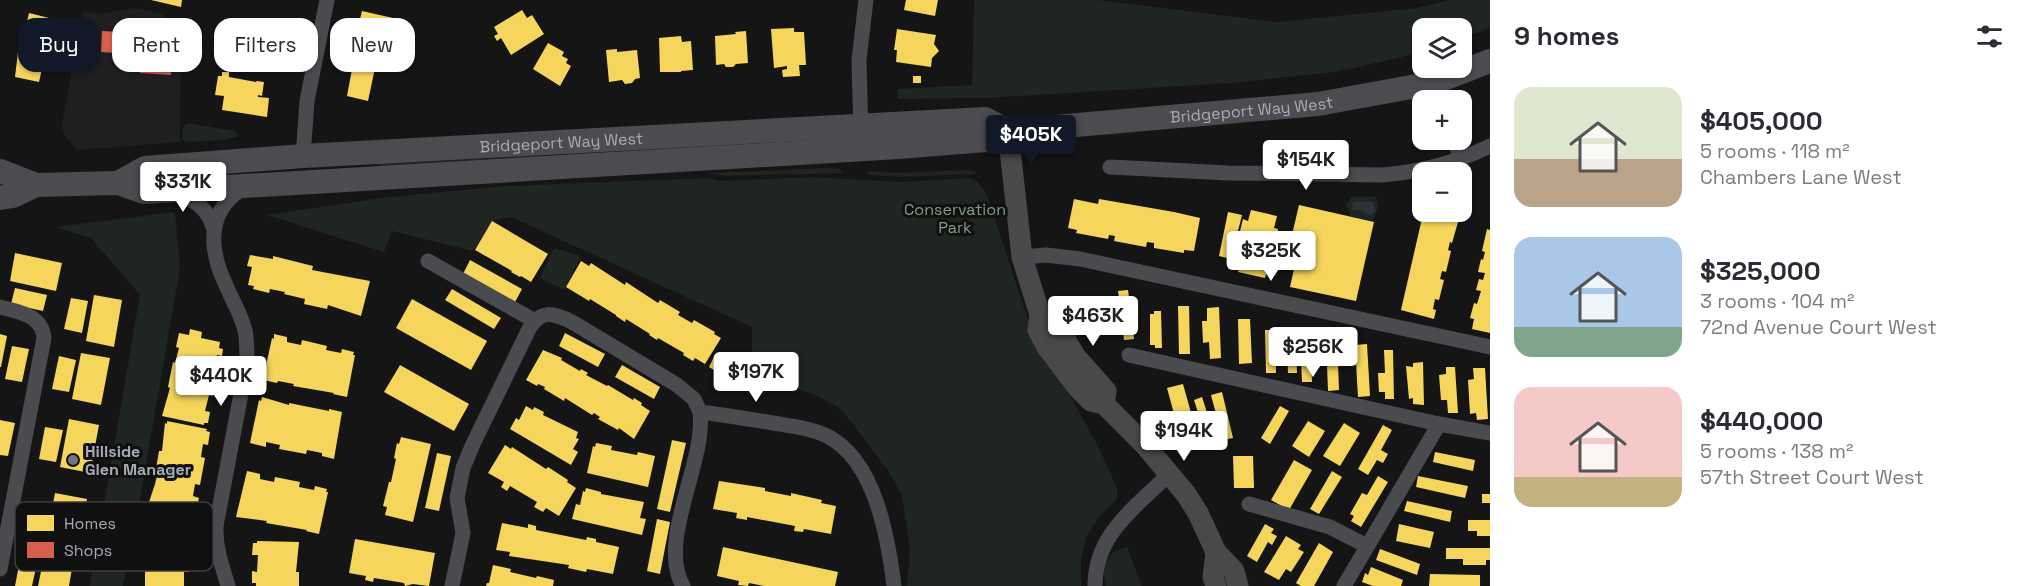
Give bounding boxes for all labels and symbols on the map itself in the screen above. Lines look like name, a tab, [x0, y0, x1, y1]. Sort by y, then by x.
street label: Bridgeport Way West	[1169, 91, 1335, 128]
pin: $405K	[989, 115, 1073, 166]
street label: Bridgeport Way West	[479, 128, 644, 157]
pin: $154K	[1264, 140, 1348, 191]
pin: $331K	[141, 162, 225, 213]
park label: Conservation Park	[904, 199, 1006, 238]
pin: $325K	[1229, 231, 1313, 282]
pin: $463K	[1051, 296, 1135, 347]
pin: $256K	[1271, 327, 1355, 378]
pin: $197K	[714, 352, 798, 403]
pin: $440K	[179, 356, 263, 407]
pin: $194K	[1142, 411, 1226, 462]
place label: Hillside Glen Manager	[85, 441, 191, 480]
marker: Hillside Glen Manager	[66, 453, 80, 467]
legend	[15, 502, 213, 571]
text: Homes	[64, 513, 116, 534]
text: Shops	[64, 540, 112, 561]

